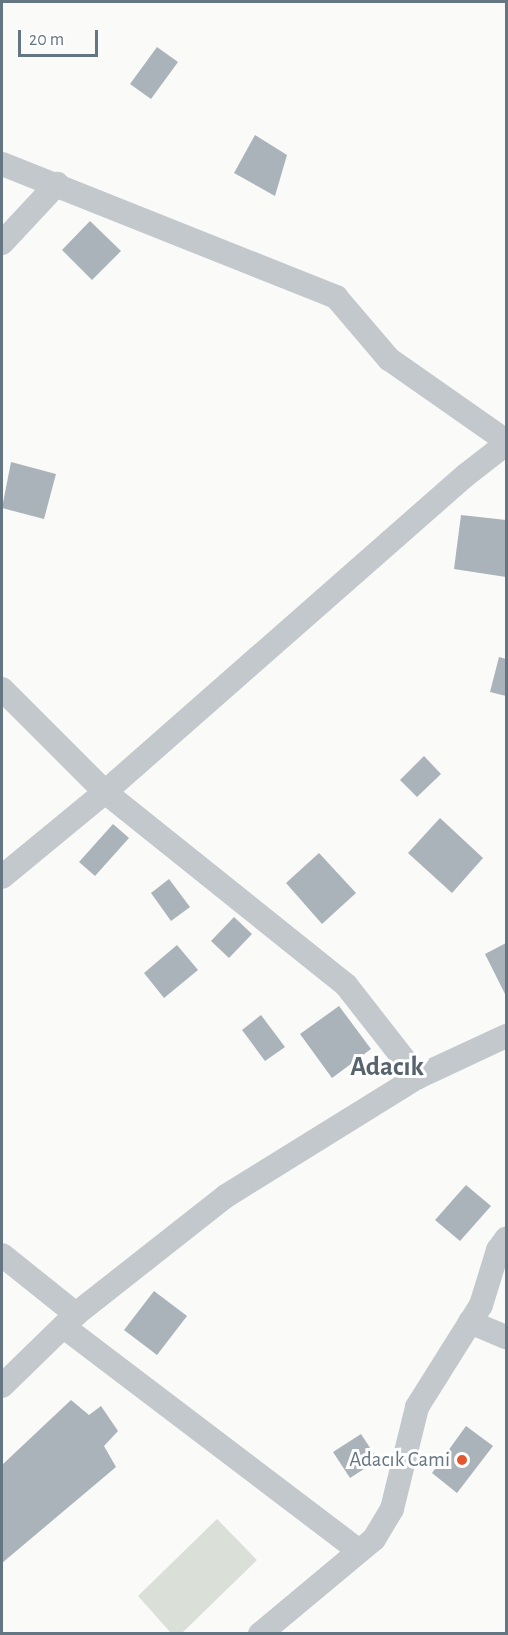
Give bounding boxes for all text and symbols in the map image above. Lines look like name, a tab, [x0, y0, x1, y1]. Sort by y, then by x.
scale bar	[21, 18, 100, 56]
text: 20 m	[29, 31, 64, 49]
district label: Adacık	[350, 1051, 424, 1083]
place label: Adacık Cami	[349, 1447, 450, 1473]
marker: Adacık Cami	[455, 1453, 469, 1467]

